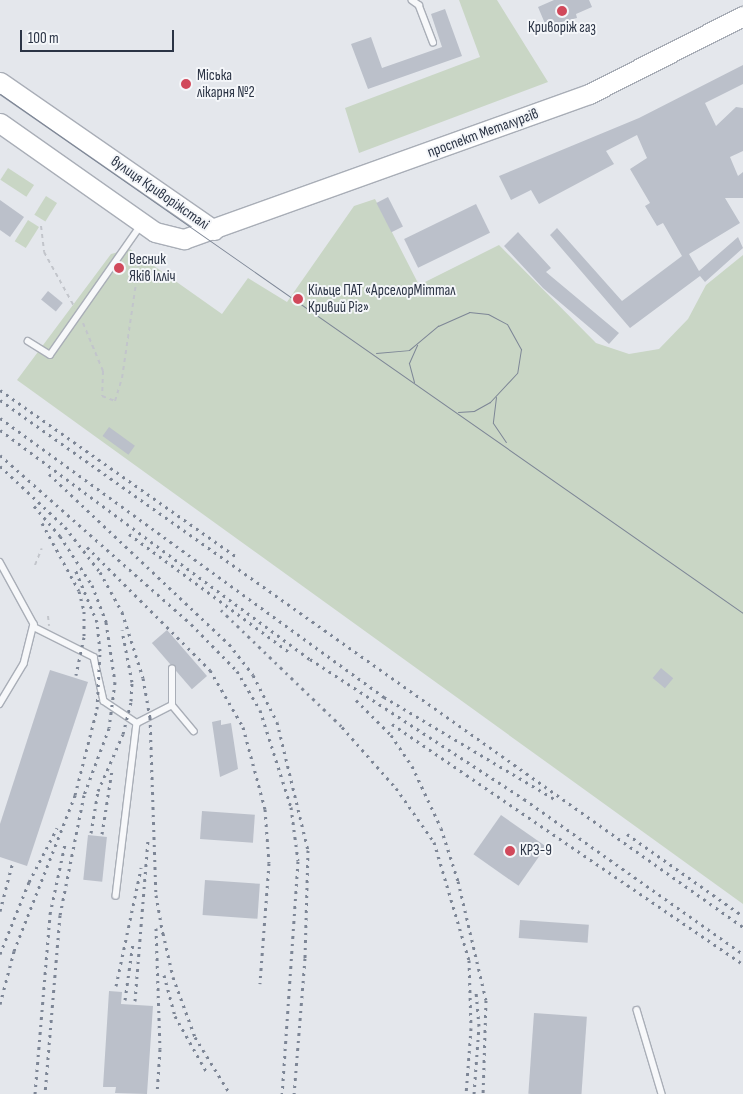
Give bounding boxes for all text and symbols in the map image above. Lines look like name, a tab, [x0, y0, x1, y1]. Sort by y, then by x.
marker: Криворіж газ	[556, 5, 568, 17]
place label: Криворіж газ	[528, 19, 596, 37]
scale bar	[22, 20, 176, 52]
text: 100 m	[28, 29, 59, 48]
place label: Міська лікарня №2	[197, 66, 255, 101]
marker: Міська лікарня №2	[179, 77, 193, 91]
street label: проспект Металургів	[425, 105, 541, 161]
street label: вулиця Криворіжсталі	[107, 152, 213, 234]
place label: Весник Яків Ілліч	[129, 250, 176, 285]
marker: Весник Яків Ілліч	[113, 262, 125, 274]
place label: Кільце ПАТ «АрселорМіттал Кривий Ріг»	[308, 281, 456, 316]
marker: Кільце ПАТ «АрселорМіттал Кривий Ріг»	[292, 293, 304, 305]
place label: КРЗ-9	[520, 842, 552, 860]
marker: КРЗ-9	[504, 845, 516, 857]

